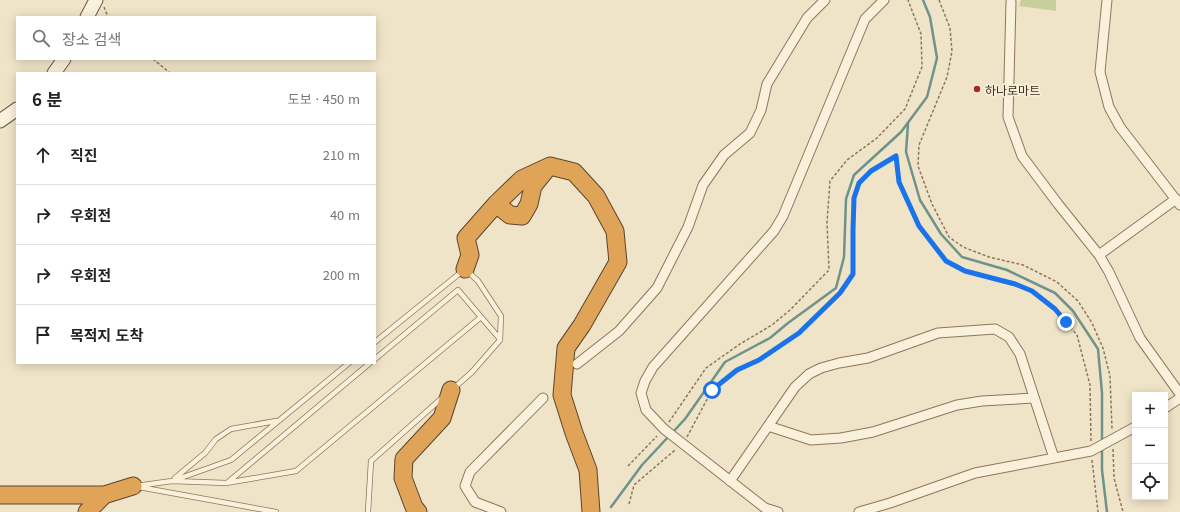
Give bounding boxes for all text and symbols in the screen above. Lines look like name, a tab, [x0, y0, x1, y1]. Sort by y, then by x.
search box	[16, 16, 376, 60]
icon: search	[30, 27, 52, 49]
text: 장소 검색	[62, 28, 121, 49]
place label: 하나로마트	[985, 81, 1040, 98]
marker: 하나로마트	[972, 84, 982, 94]
text: 6 분	[32, 86, 62, 111]
text: 도보 · 450 m	[288, 89, 360, 108]
icon: ahead	[32, 144, 54, 166]
text: 직진	[70, 144, 98, 165]
text: 210 m	[323, 145, 360, 164]
icon: right	[32, 204, 54, 226]
text: 우회전	[70, 204, 111, 225]
text: 40 m	[330, 205, 360, 224]
icon: right	[32, 264, 54, 286]
text: 우회전	[70, 264, 111, 285]
text: 200 m	[323, 265, 360, 284]
route end	[1057, 313, 1075, 331]
icon: arrive	[32, 324, 54, 346]
text: 목적지 도착	[70, 324, 143, 345]
route start	[703, 381, 721, 399]
map controls	[1132, 392, 1168, 500]
button: +	[1132, 392, 1168, 428]
button: −	[1132, 428, 1168, 464]
button: locate	[1132, 464, 1168, 500]

